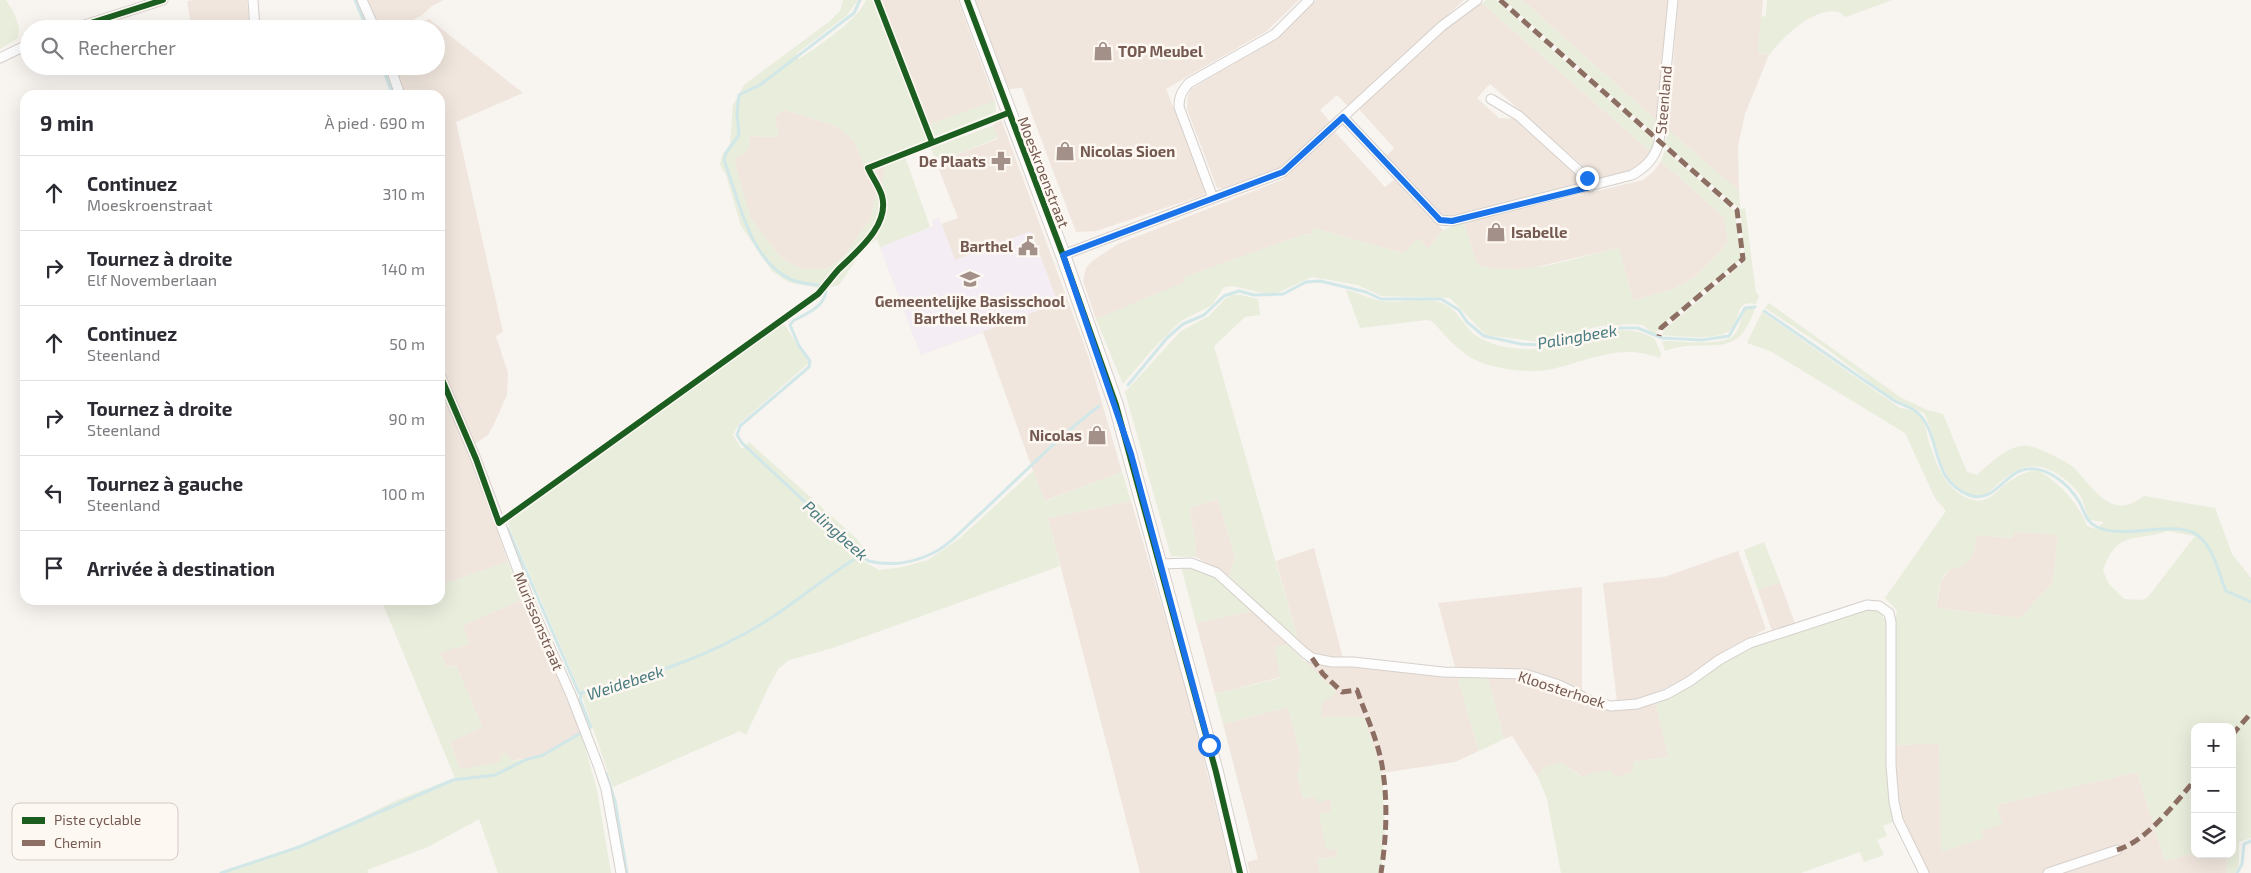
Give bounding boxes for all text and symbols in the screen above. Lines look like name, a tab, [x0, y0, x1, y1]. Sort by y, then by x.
search box	[20, 20, 445, 75]
icon: search	[38, 34, 66, 62]
text: Rechercher	[78, 36, 176, 59]
shop icon: TOP Meubel	[1092, 40, 1114, 62]
place label: TOP Meubel	[1118, 42, 1203, 60]
street label: Steenland	[1651, 65, 1675, 135]
text: 9 min	[40, 110, 94, 135]
text: À pied · 690 m	[324, 113, 425, 132]
street label: Moeskroenstraat	[1015, 114, 1074, 230]
shop icon: Nicolas Sioen	[1054, 140, 1076, 162]
place label: Nicolas Sioen	[1080, 142, 1175, 160]
pharmacy icon: De Plaats	[990, 150, 1012, 172]
place label: De Plaats	[919, 152, 986, 170]
route end	[1576, 167, 1599, 190]
text: Continuez	[87, 172, 177, 195]
icon: ahead	[40, 179, 68, 207]
text: 310 m	[383, 184, 425, 203]
text: Moeskroenstraat	[87, 195, 212, 214]
shop icon: Isabelle	[1485, 221, 1507, 243]
place label: Isabelle	[1511, 223, 1568, 241]
public building icon: Barthel	[1017, 235, 1039, 257]
place label: Barthel	[960, 237, 1013, 255]
text: Tournez à droite	[87, 247, 233, 270]
icon: right	[40, 254, 68, 282]
text: 140 m	[382, 259, 425, 278]
school or university icon: Gemeentelijke Basisschool Barthel Rekkem	[959, 268, 981, 290]
text: Elf Novemberlaan	[87, 270, 217, 289]
place label: Gemeentelijke Basisschool Barthel Rekkem	[875, 292, 1065, 327]
water label: Palingbeek	[1536, 320, 1618, 352]
text: Continuez	[87, 322, 177, 345]
icon: ahead	[40, 329, 68, 357]
text: 50 m	[389, 334, 425, 353]
text: Steenland	[87, 345, 160, 364]
text: Tournez à droite	[87, 397, 233, 420]
icon: right	[40, 404, 68, 432]
text: 90 m	[389, 409, 425, 428]
text: Steenland	[87, 420, 160, 439]
shop icon: Nicolas	[1086, 424, 1108, 446]
place label: Nicolas	[1029, 426, 1082, 444]
text: Tournez à gauche	[87, 472, 243, 495]
icon: left	[40, 479, 68, 507]
text: 100 m	[382, 484, 425, 503]
text: Steenland	[87, 495, 160, 514]
water label: Palingbeek	[800, 496, 872, 564]
icon: arrive	[40, 554, 68, 582]
text: Arrivée à destination	[87, 557, 275, 580]
street label: Murissonstraat	[510, 569, 568, 673]
water label: Weidebeek	[584, 661, 666, 703]
street label: Kloosterhoek	[1516, 666, 1608, 712]
map controls	[2191, 723, 2236, 858]
button: +	[2191, 723, 2236, 768]
route start	[1198, 734, 1221, 757]
button: −	[2191, 768, 2236, 813]
legend	[12, 803, 178, 860]
text: Piste cyclable	[54, 811, 141, 828]
button: layers	[2191, 813, 2236, 858]
text: Chemin	[54, 834, 102, 851]

